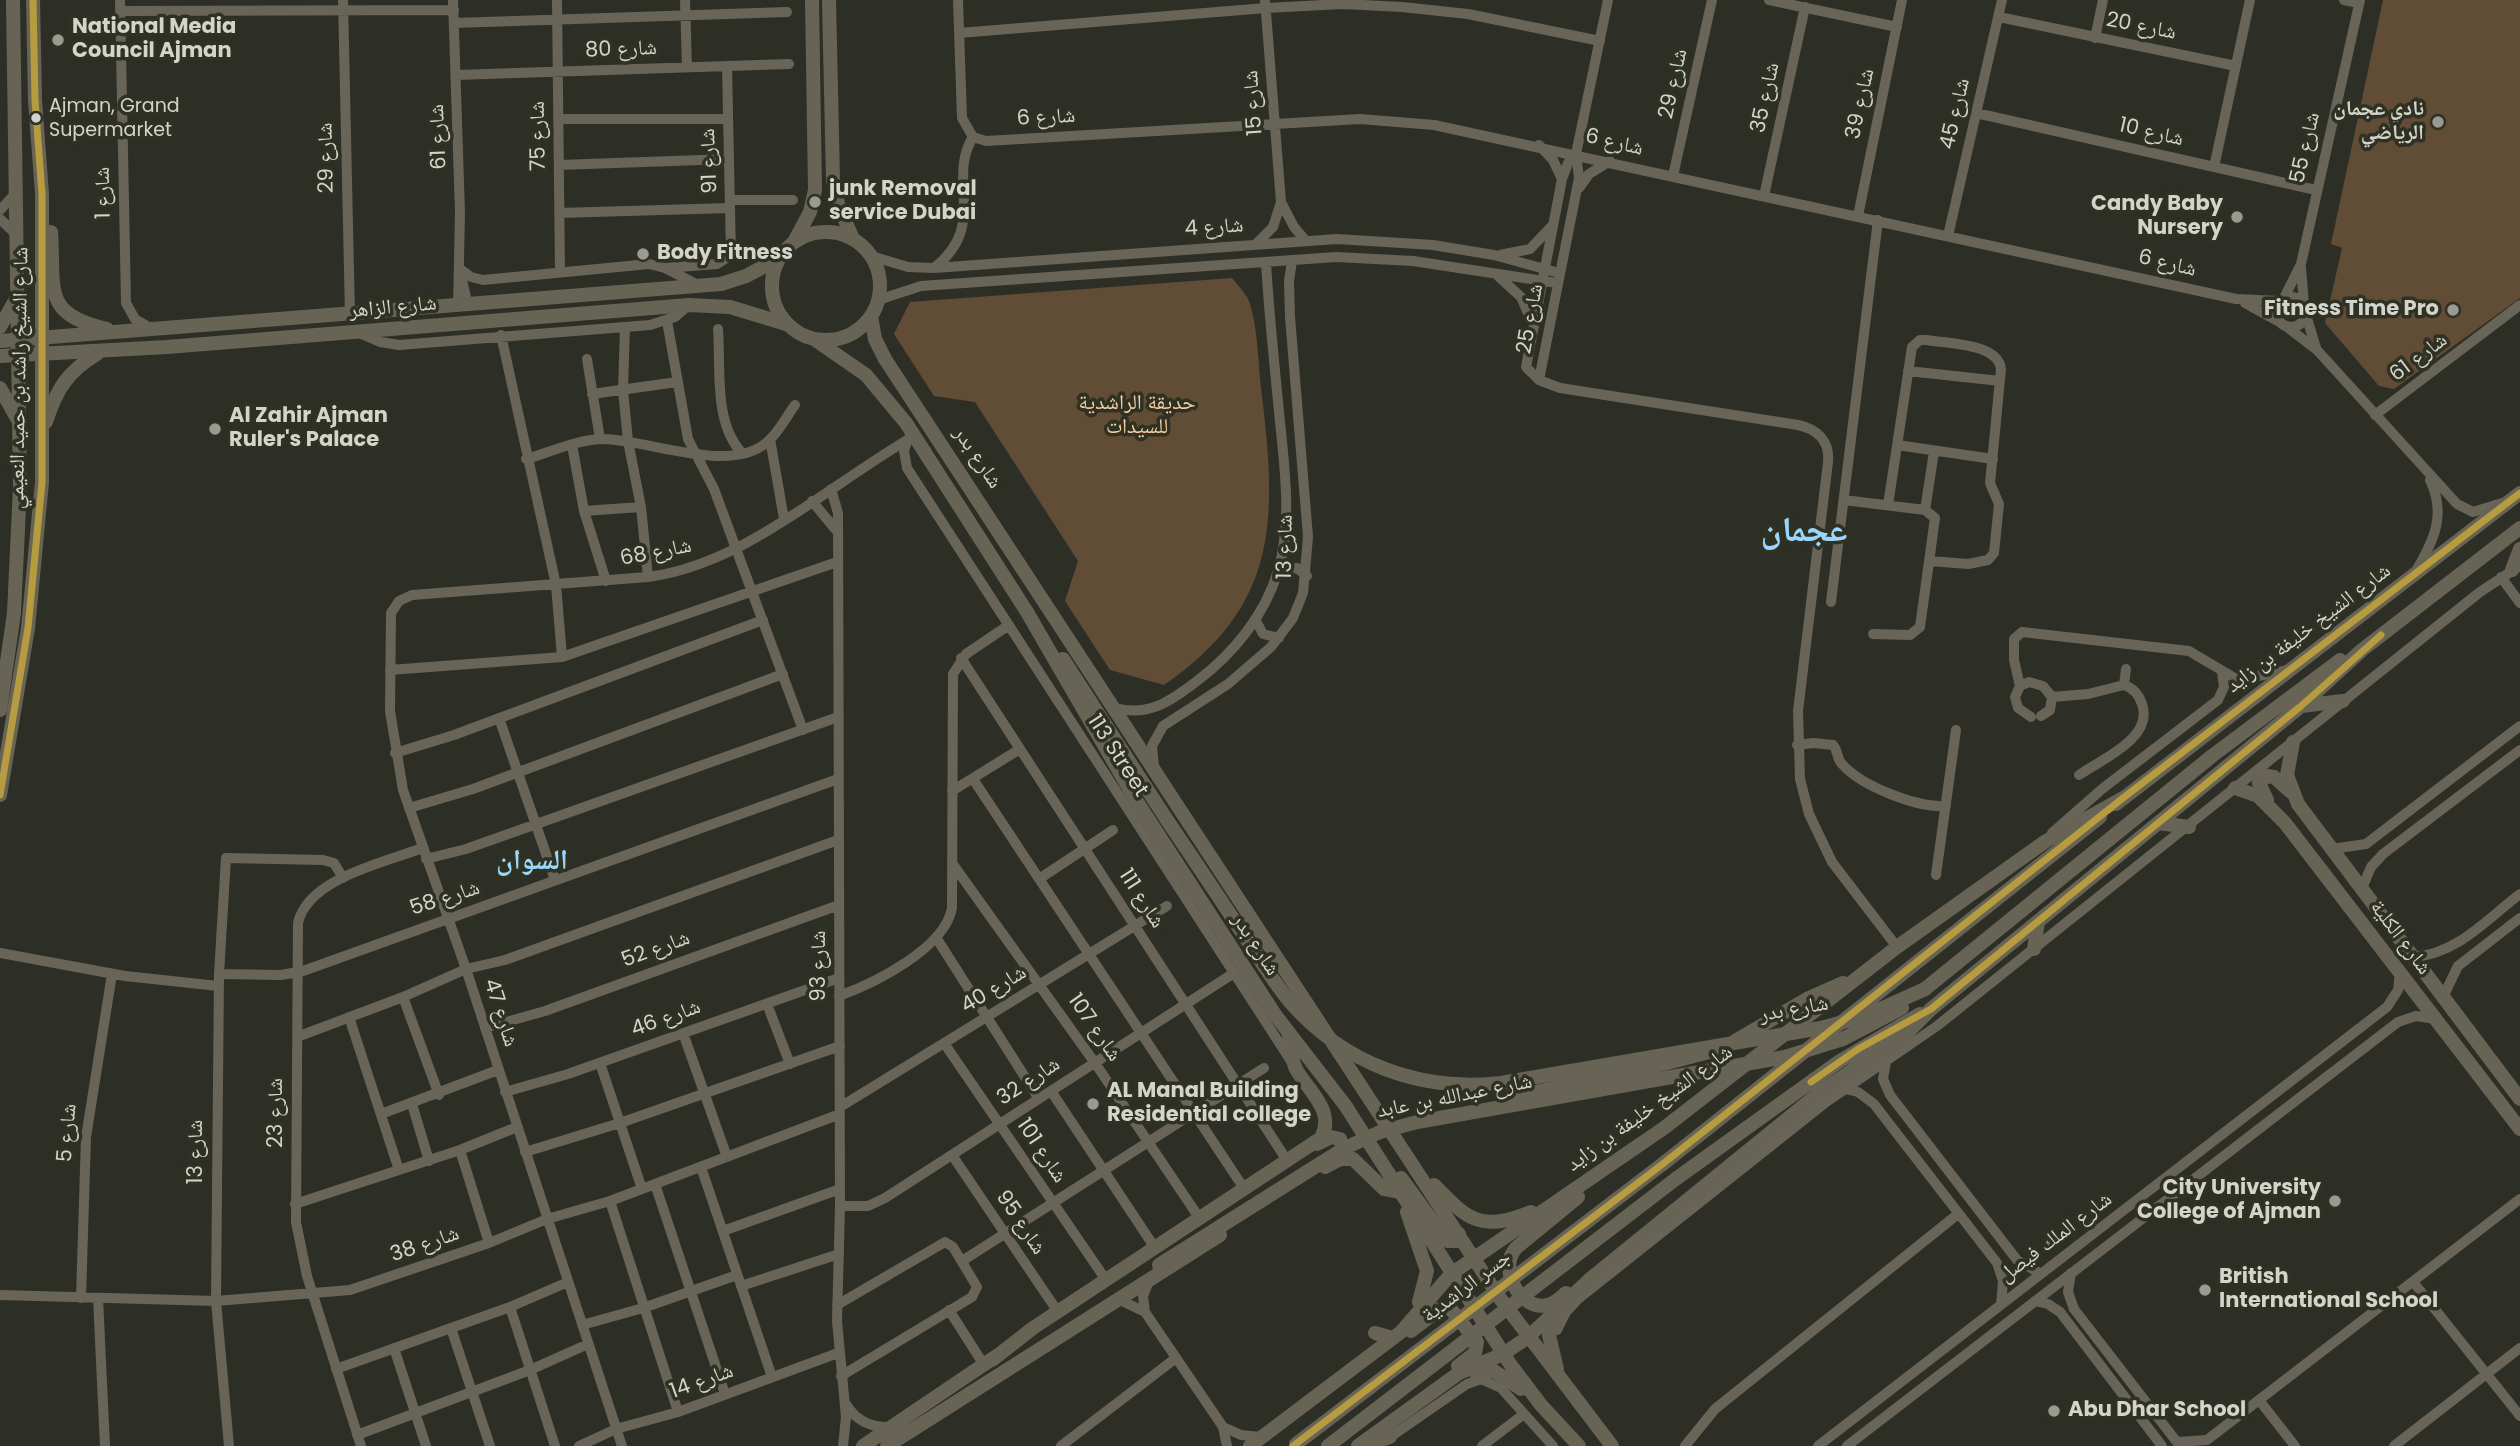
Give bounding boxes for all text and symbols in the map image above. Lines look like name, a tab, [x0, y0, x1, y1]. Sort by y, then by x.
street label: شارع 20	[2104, 8, 2178, 46]
place label: National Media Council Ajman	[72, 15, 236, 65]
marker: National Media Council Ajman	[50, 32, 66, 48]
street label: شارع 80	[585, 36, 657, 64]
street label: شارع 29	[1654, 47, 1694, 121]
street label: شارع 35	[1746, 61, 1786, 135]
street label: شارع 39	[1841, 67, 1881, 141]
street label: شارع 15	[1239, 69, 1269, 137]
street label: شارع 45	[1936, 76, 1976, 152]
place label: Ajman, Grand Supermarket	[49, 96, 180, 140]
place label: نادي عجمان الرياضي	[2333, 97, 2424, 147]
street label: شارع 75	[526, 101, 552, 171]
street label: شارع 61	[425, 104, 453, 170]
street label: شارع 6	[1016, 104, 1076, 132]
street label: شارع 55	[2286, 110, 2326, 186]
marker: Ajman, Grand Supermarket	[29, 111, 43, 125]
street label: شارع 10	[2116, 113, 2186, 153]
marker: نادي عجمان الرياضي	[2430, 114, 2446, 130]
street label: شارع 29	[314, 122, 340, 194]
street label: شارع 6	[1582, 124, 1646, 162]
street label: شارع 91	[696, 128, 724, 194]
street label: شارع 1	[91, 167, 117, 219]
place label: junk Removal service Dubai	[829, 177, 977, 227]
place label: Candy Baby Nursery	[2091, 192, 2223, 242]
marker: junk Removal service Dubai	[807, 194, 823, 210]
marker: Candy Baby Nursery	[2229, 209, 2245, 225]
street label: شارع 4	[1184, 213, 1244, 243]
place label: Body Fitness	[657, 241, 793, 267]
street label: شارع 6	[2135, 245, 2199, 283]
marker: Body Fitness	[635, 246, 651, 262]
street label: شارع الشيخ راشد بن حميد النعيمي	[5, 247, 35, 509]
street label: شارع 25	[1512, 282, 1550, 356]
street label: شارع الزاهر	[348, 292, 438, 324]
place label: Fitness Time Pro	[2264, 297, 2439, 323]
marker: Fitness Time Pro	[2445, 302, 2461, 318]
street label: شارع 61	[2385, 328, 2453, 388]
park label: حديقة الراشدية للسيدات	[1078, 391, 1196, 441]
place label: Al Zahir Ajman Ruler's Palace	[229, 404, 388, 454]
marker: Al Zahir Ajman Ruler's Palace	[207, 421, 223, 437]
street label: شارع بدر	[947, 422, 1007, 494]
district label: عجمان	[1761, 511, 1847, 553]
street label: شارع 13	[1273, 514, 1299, 580]
street label: شارع 68	[618, 534, 694, 572]
street label: شارع الشيخ خليفة بن زايد	[2222, 559, 2396, 699]
street label: 113 Street	[1081, 710, 1153, 802]
district label: السوان	[496, 845, 568, 879]
street label: شارع 111	[1113, 865, 1169, 933]
street label: شارع 58	[407, 876, 483, 922]
street label: شارع الكلية	[2364, 896, 2436, 980]
street label: شارع بدر	[1226, 909, 1284, 981]
street label: شارع 52	[618, 926, 694, 974]
street label: شارع 93	[807, 930, 833, 1002]
street label: شارع 40	[957, 961, 1031, 1019]
street label: شارع 47	[477, 976, 523, 1050]
street label: شارع 107	[1062, 989, 1126, 1067]
street label: شارع بدر	[1758, 992, 1830, 1028]
street label: شارع 46	[628, 995, 704, 1043]
street label: شارع الشيخ خليفة بن زايد	[1562, 1040, 1738, 1178]
street label: شارع 32	[993, 1052, 1065, 1112]
street label: شارع عبدالله بن عابد	[1375, 1070, 1535, 1124]
street label: شارع 23	[264, 1078, 290, 1148]
place label: AL Manal Building Residential college	[1107, 1079, 1311, 1129]
marker: AL Manal Building Residential college	[1085, 1096, 1101, 1112]
street label: شارع 5	[53, 1103, 83, 1163]
street label: شارع 101	[1010, 1114, 1072, 1188]
street label: شارع 13	[184, 1120, 210, 1184]
place label: City University College of Ajman	[2137, 1176, 2321, 1226]
street label: شارع 95	[989, 1186, 1051, 1260]
street label: شارع الملك فيصل	[1995, 1187, 2117, 1289]
marker: City University College of Ajman	[2327, 1193, 2343, 1209]
street label: شارع 38	[387, 1222, 463, 1268]
street label: جسر الراشدية	[1418, 1245, 1516, 1329]
place label: British International School	[2219, 1265, 2438, 1315]
marker: British International School	[2197, 1282, 2213, 1298]
street label: شارع 14	[667, 1359, 737, 1405]
place label: Abu Dhar School	[2068, 1398, 2246, 1424]
marker: Abu Dhar School	[2046, 1403, 2062, 1419]

